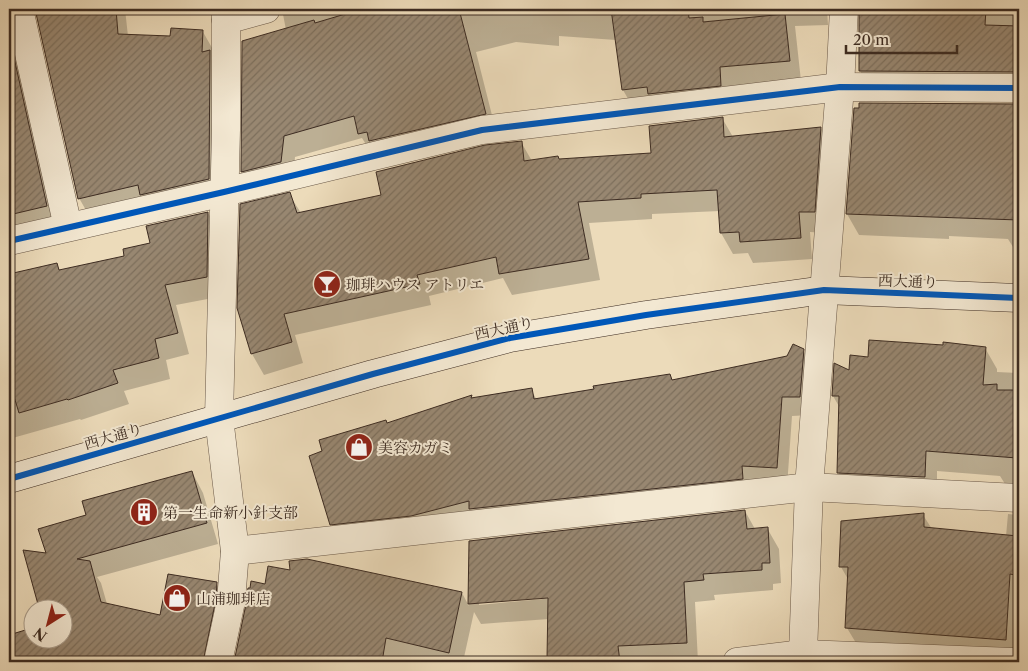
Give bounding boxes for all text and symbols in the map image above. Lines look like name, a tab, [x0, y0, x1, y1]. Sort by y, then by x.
scale bar	[846, 22, 957, 54]
text: 20 m	[853, 30, 889, 49]
bar icon: 珈琲ハウス アトリエ	[312, 269, 342, 299]
street label: 西大通り	[878, 270, 938, 292]
place label: 珈琲ハウス アトリエ	[346, 275, 484, 294]
street label: 西大通り	[473, 312, 535, 344]
street label: 西大通り	[82, 419, 144, 453]
shop icon: 美容カガミ	[344, 432, 374, 462]
place label: 美容カガミ	[378, 438, 453, 457]
building icon: 第一生命新小針支部	[129, 497, 159, 527]
place label: 第一生命新小針支部	[163, 503, 298, 522]
shop icon: 山浦珈琲店	[162, 583, 192, 613]
place label: 山浦珈琲店	[196, 589, 271, 608]
north arrow	[22, 598, 72, 648]
text: N	[30, 624, 51, 645]

